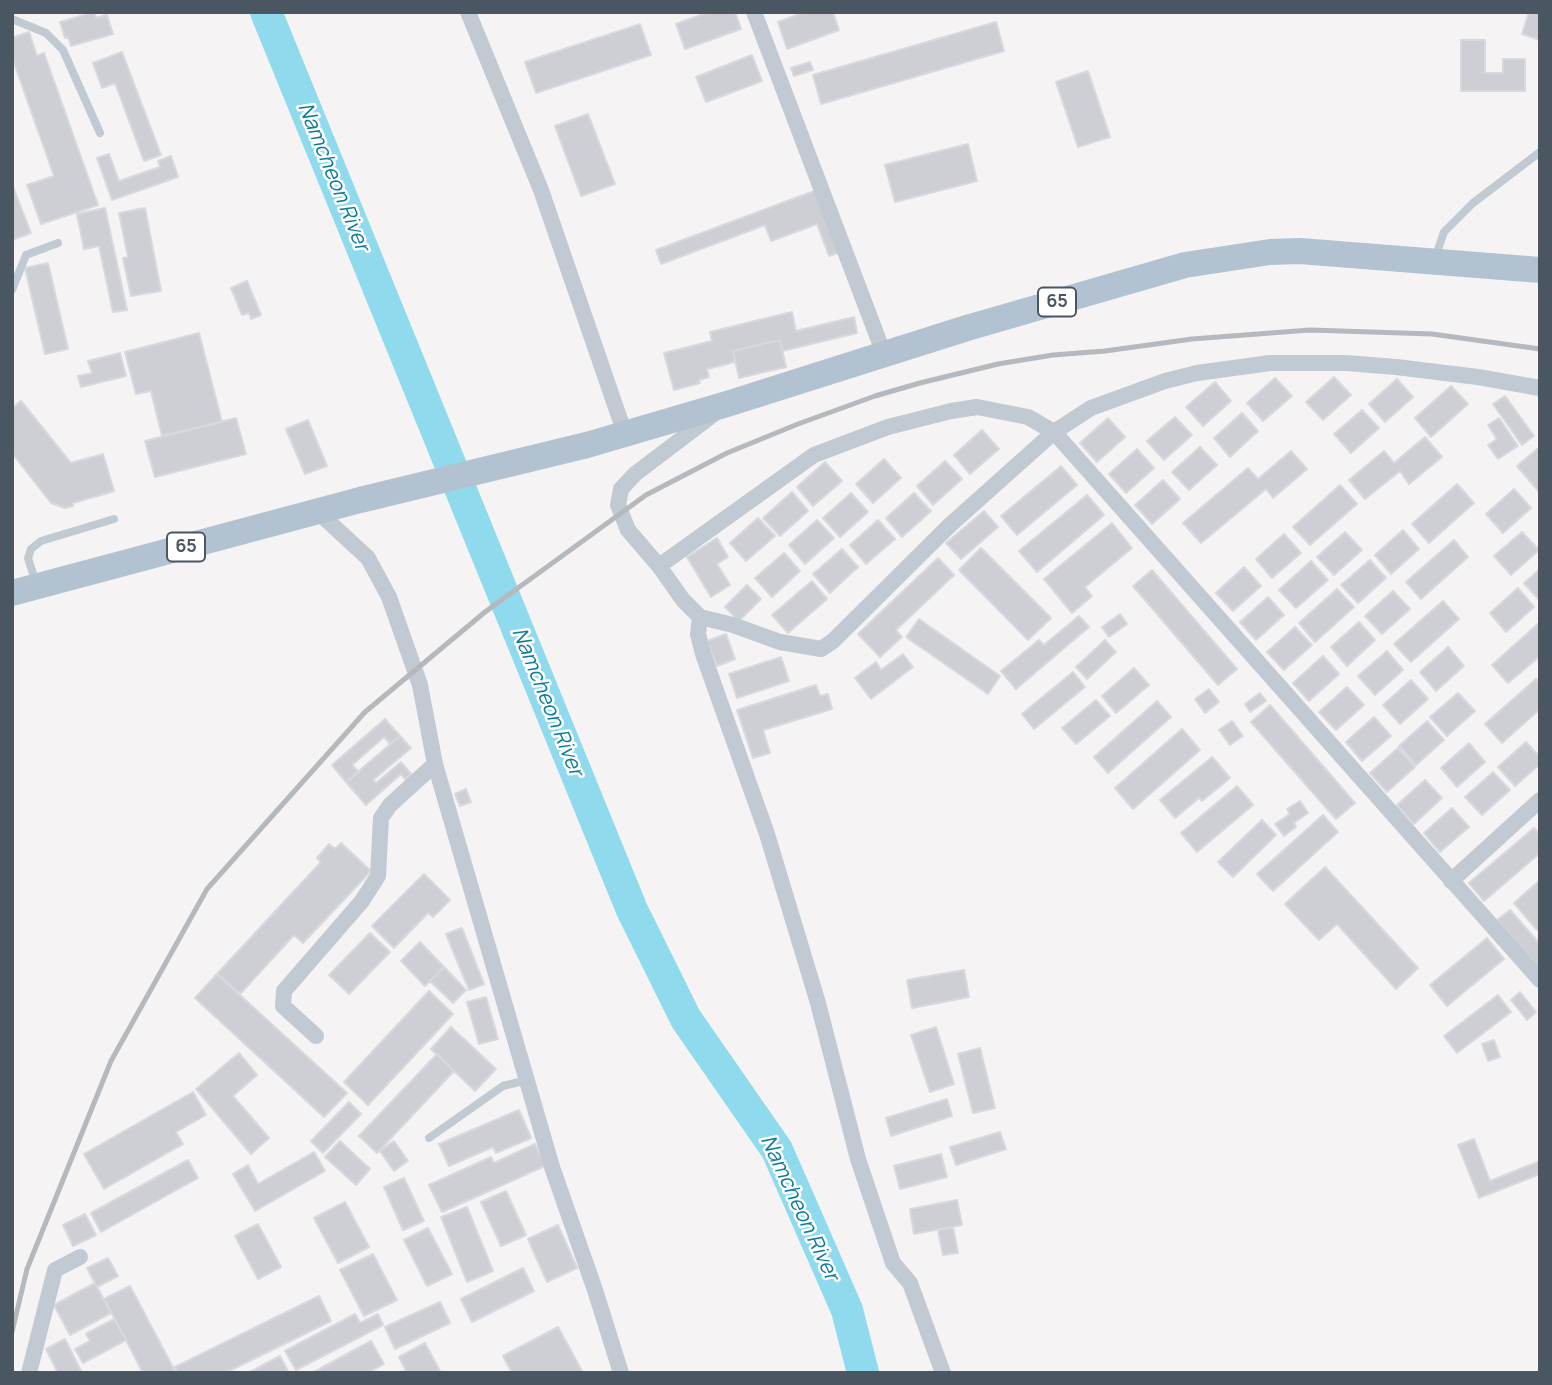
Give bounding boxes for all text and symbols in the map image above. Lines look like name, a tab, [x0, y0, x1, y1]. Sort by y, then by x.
water label: Namcheon River	[292, 99, 374, 255]
road number: 65	[1038, 288, 1076, 316]
road number: 65	[167, 532, 205, 562]
water label: Namcheon River	[506, 624, 588, 780]
water label: Namcheon River	[754, 1131, 844, 1285]

